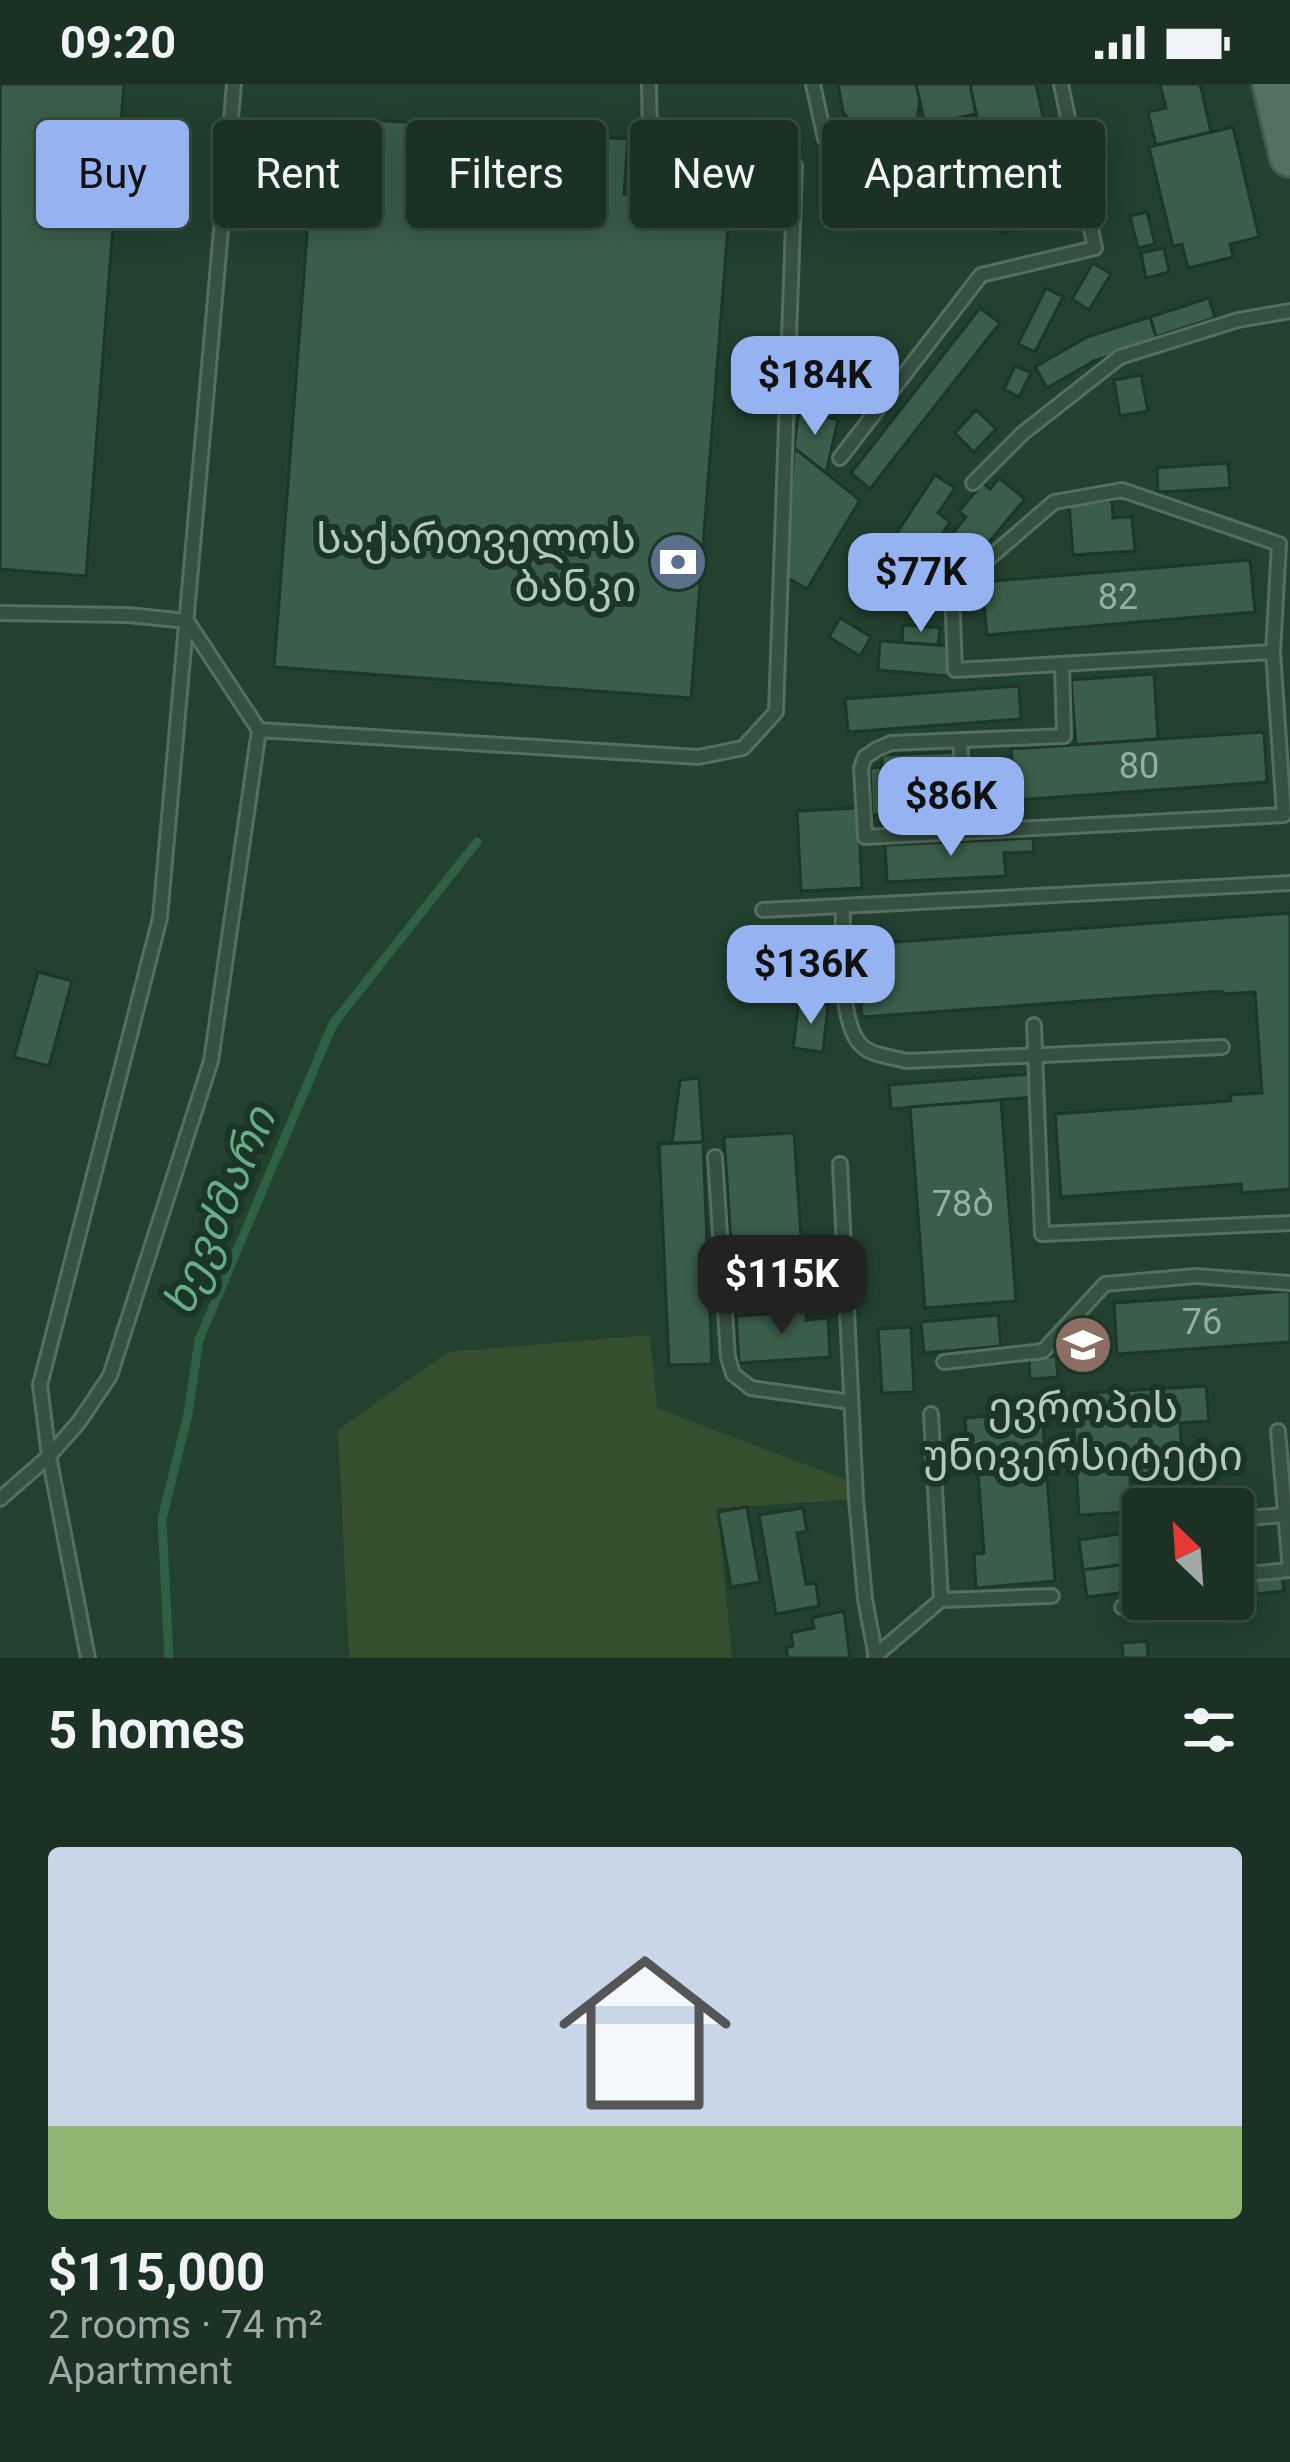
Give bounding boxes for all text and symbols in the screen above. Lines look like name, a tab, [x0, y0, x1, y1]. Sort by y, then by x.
text: 09:20	[60, 16, 176, 69]
chip: Buy	[36, 120, 189, 228]
chip: Rent	[213, 120, 382, 228]
chip: Filters	[406, 120, 606, 228]
chip: New	[630, 120, 798, 228]
chip: Apartment	[822, 120, 1105, 228]
pin: $184K	[731, 336, 899, 438]
text: $184K	[758, 352, 872, 398]
place label: საქართველოს ბანკი	[316, 514, 636, 612]
bank icon: საქართველოს ბანკი	[647, 531, 709, 593]
pin: $77K	[850, 533, 992, 635]
text: $77K	[875, 549, 967, 595]
house number: 82	[1098, 576, 1138, 618]
house number: 80	[1119, 745, 1159, 787]
pin: $86K	[880, 757, 1022, 859]
text: $86K	[905, 773, 997, 819]
pin: $136K	[727, 925, 895, 1027]
text: $136K	[754, 941, 868, 987]
water label: ხევძმარი	[152, 1097, 288, 1323]
house number: 78ბ	[932, 1183, 994, 1225]
pin: $115K	[698, 1235, 866, 1337]
text: $115K	[725, 1251, 839, 1297]
house number: 76	[1182, 1301, 1222, 1343]
school or university icon: ევროპის უნივერსიტეტი	[1052, 1314, 1114, 1376]
place label: ევროპის უნივერსიტეტი	[923, 1383, 1243, 1481]
north arrow	[1122, 1488, 1254, 1620]
map controls	[1122, 1488, 1254, 1620]
icon: filters	[1176, 1697, 1242, 1763]
text: 5 homes	[48, 1701, 245, 1760]
icon: home	[537, 1925, 753, 2141]
text: $115,000	[48, 2243, 265, 2302]
text: 2 rooms · 74 m²	[48, 2302, 323, 2348]
text: Apartment	[48, 2348, 233, 2394]

